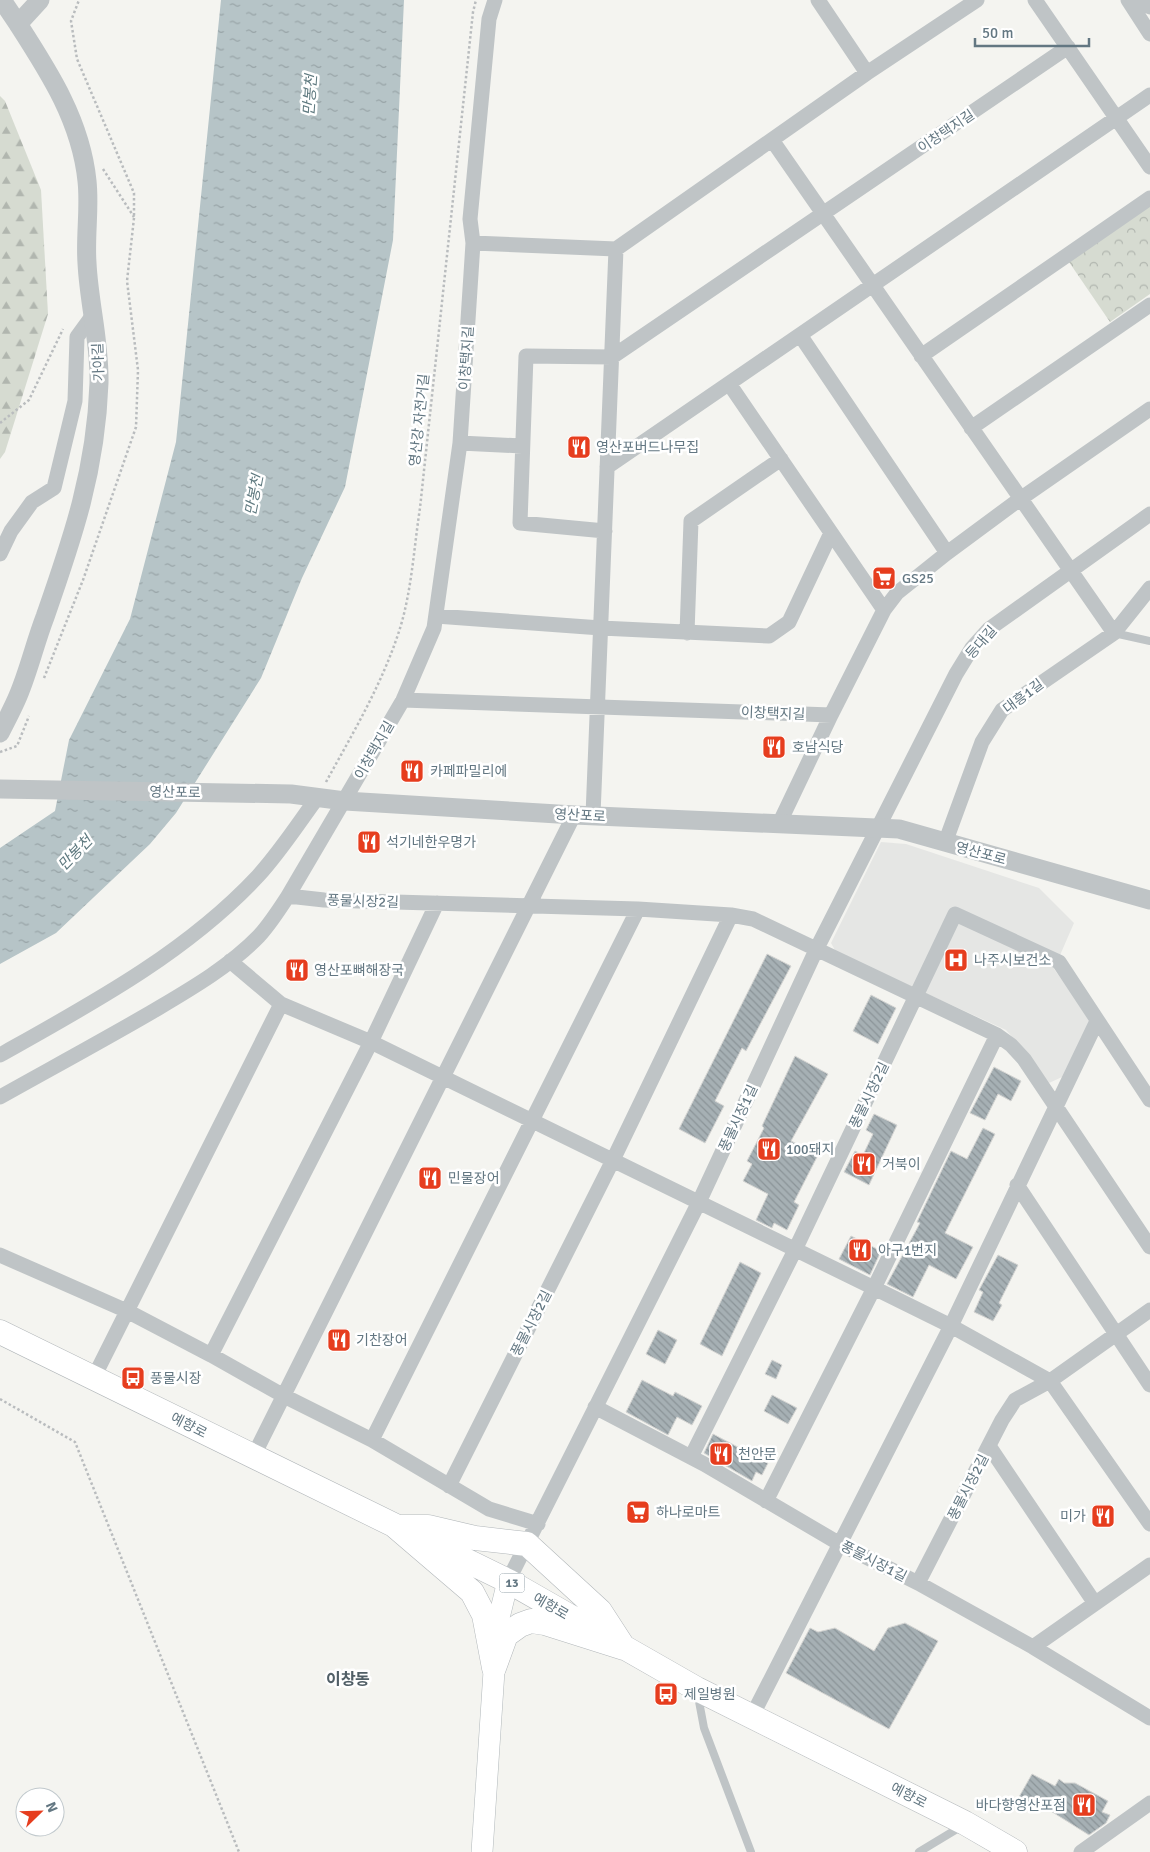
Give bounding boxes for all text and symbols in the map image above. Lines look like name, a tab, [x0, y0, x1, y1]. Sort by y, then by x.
scale bar	[975, 15, 1089, 47]
text: 50 m	[982, 24, 1013, 42]
water label: 만봉천	[300, 72, 321, 116]
street label: 이창택지길	[915, 106, 978, 156]
street label: 이창택지길	[456, 325, 477, 391]
street label: 가야길	[89, 342, 108, 382]
street label: 영산강 자전거길	[406, 373, 433, 467]
restaurant icon: 영산포버드나무집	[566, 434, 592, 460]
place label: 영산포버드나무집	[596, 439, 699, 456]
water label: 만봉천	[241, 471, 267, 517]
supermarket icon: GS25	[871, 565, 897, 591]
place label: GS25	[902, 570, 934, 587]
street label: 등대길	[962, 622, 1000, 662]
street label: 대흥1길	[1000, 676, 1047, 717]
street label: 이창택지길	[741, 704, 805, 723]
street label: 이창택지길	[351, 718, 398, 782]
restaurant icon: 호남식당	[761, 734, 787, 760]
place label: 호남식당	[792, 739, 844, 756]
restaurant icon: 카페파밀리에	[399, 758, 425, 784]
place label: 카페파밀리에	[430, 763, 507, 780]
street label: 영산포로	[149, 784, 201, 801]
street label: 영산포로	[554, 806, 606, 825]
restaurant icon: 석기네한우명가	[356, 829, 382, 855]
water label: 만봉천	[54, 830, 97, 874]
place label: 석기네한우명가	[386, 834, 476, 851]
street label: 영산포로	[954, 839, 1008, 868]
street label: 풍물시장2길	[327, 892, 399, 911]
hospital icon: 나주시보건소	[943, 947, 969, 973]
place label: 나주시보건소	[974, 952, 1051, 969]
restaurant icon: 영산포뼈해장국	[284, 957, 310, 983]
place label: 영산포뼈해장국	[314, 962, 404, 979]
street label: 풍물시장2길	[846, 1059, 893, 1131]
street label: 풍물시장1길	[716, 1082, 761, 1154]
restaurant icon: 100돼지	[756, 1136, 782, 1162]
place label: 100돼지	[786, 1141, 834, 1158]
restaurant icon: 거북이	[851, 1151, 877, 1177]
place label: 거북이	[882, 1156, 921, 1173]
restaurant icon: 민물장어	[417, 1165, 443, 1191]
place label: 민물장어	[448, 1170, 500, 1187]
restaurant icon: 아구1번지	[847, 1237, 873, 1263]
place label: 아구1번지	[878, 1242, 937, 1259]
street label: 풍물시장2길	[508, 1287, 555, 1359]
restaurant icon: 기찬장어	[326, 1327, 352, 1353]
place label: 기찬장어	[356, 1332, 408, 1349]
bus stop icon: 풍물시장	[120, 1365, 146, 1391]
place label: 풍물시장	[150, 1370, 202, 1387]
street label: 예향로	[168, 1409, 210, 1442]
restaurant icon: 천안문	[708, 1441, 734, 1467]
place label: 천안문	[738, 1446, 777, 1463]
street label: 풍물시장2길	[945, 1451, 992, 1523]
supermarket icon: 하나로마트	[625, 1499, 651, 1525]
restaurant icon: 미가	[1090, 1503, 1116, 1529]
place label: 하나로마트	[656, 1504, 721, 1521]
place label: 미가	[1060, 1508, 1086, 1525]
street label: 풍물시장1길	[838, 1538, 910, 1585]
road number: 13	[500, 1574, 524, 1592]
street label: 예향로	[530, 1589, 572, 1624]
district label: 이창동	[326, 1670, 370, 1690]
bus stop icon: 제일병원	[653, 1681, 679, 1707]
place label: 제일병원	[684, 1686, 736, 1703]
street label: 예향로	[888, 1779, 930, 1812]
north arrow	[15, 1787, 65, 1837]
restaurant icon: 바다향영산포점	[1071, 1792, 1097, 1818]
place label: 바다향영산포점	[976, 1797, 1066, 1814]
text: N	[42, 1799, 61, 1815]

